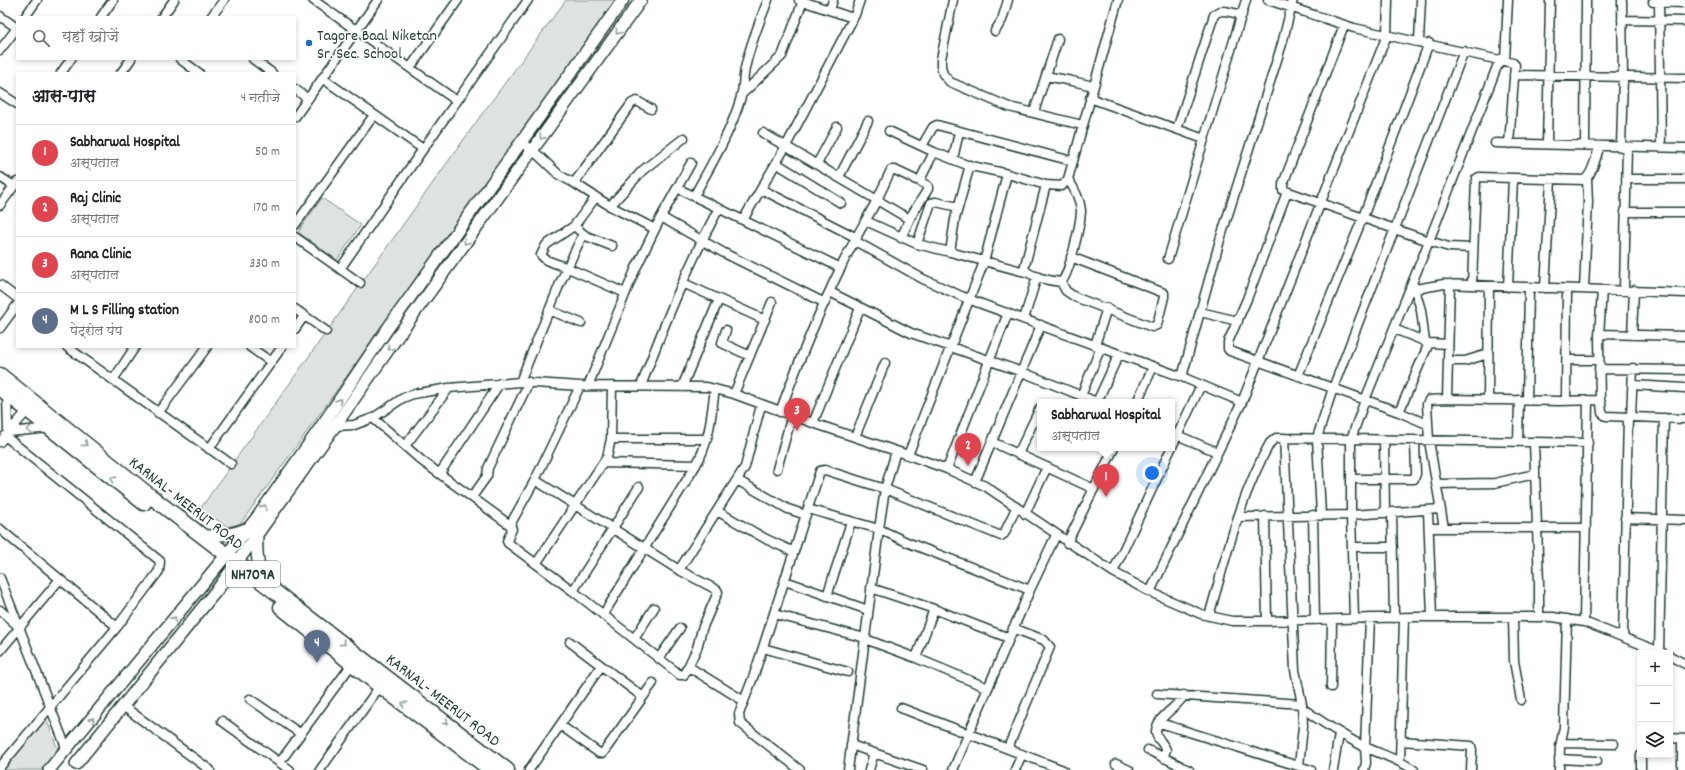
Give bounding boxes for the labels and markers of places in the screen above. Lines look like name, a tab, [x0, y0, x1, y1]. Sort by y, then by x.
place label: Tagore Baal Niketan Sr. Sec. School	[317, 25, 437, 66]
marker: Tagore Baal Niketan Sr. Sec. School	[304, 38, 314, 48]
pin: 3	[784, 398, 810, 431]
pin: 2	[955, 433, 981, 466]
pin: 1	[1093, 464, 1119, 497]
pin: 4	[304, 630, 330, 663]

